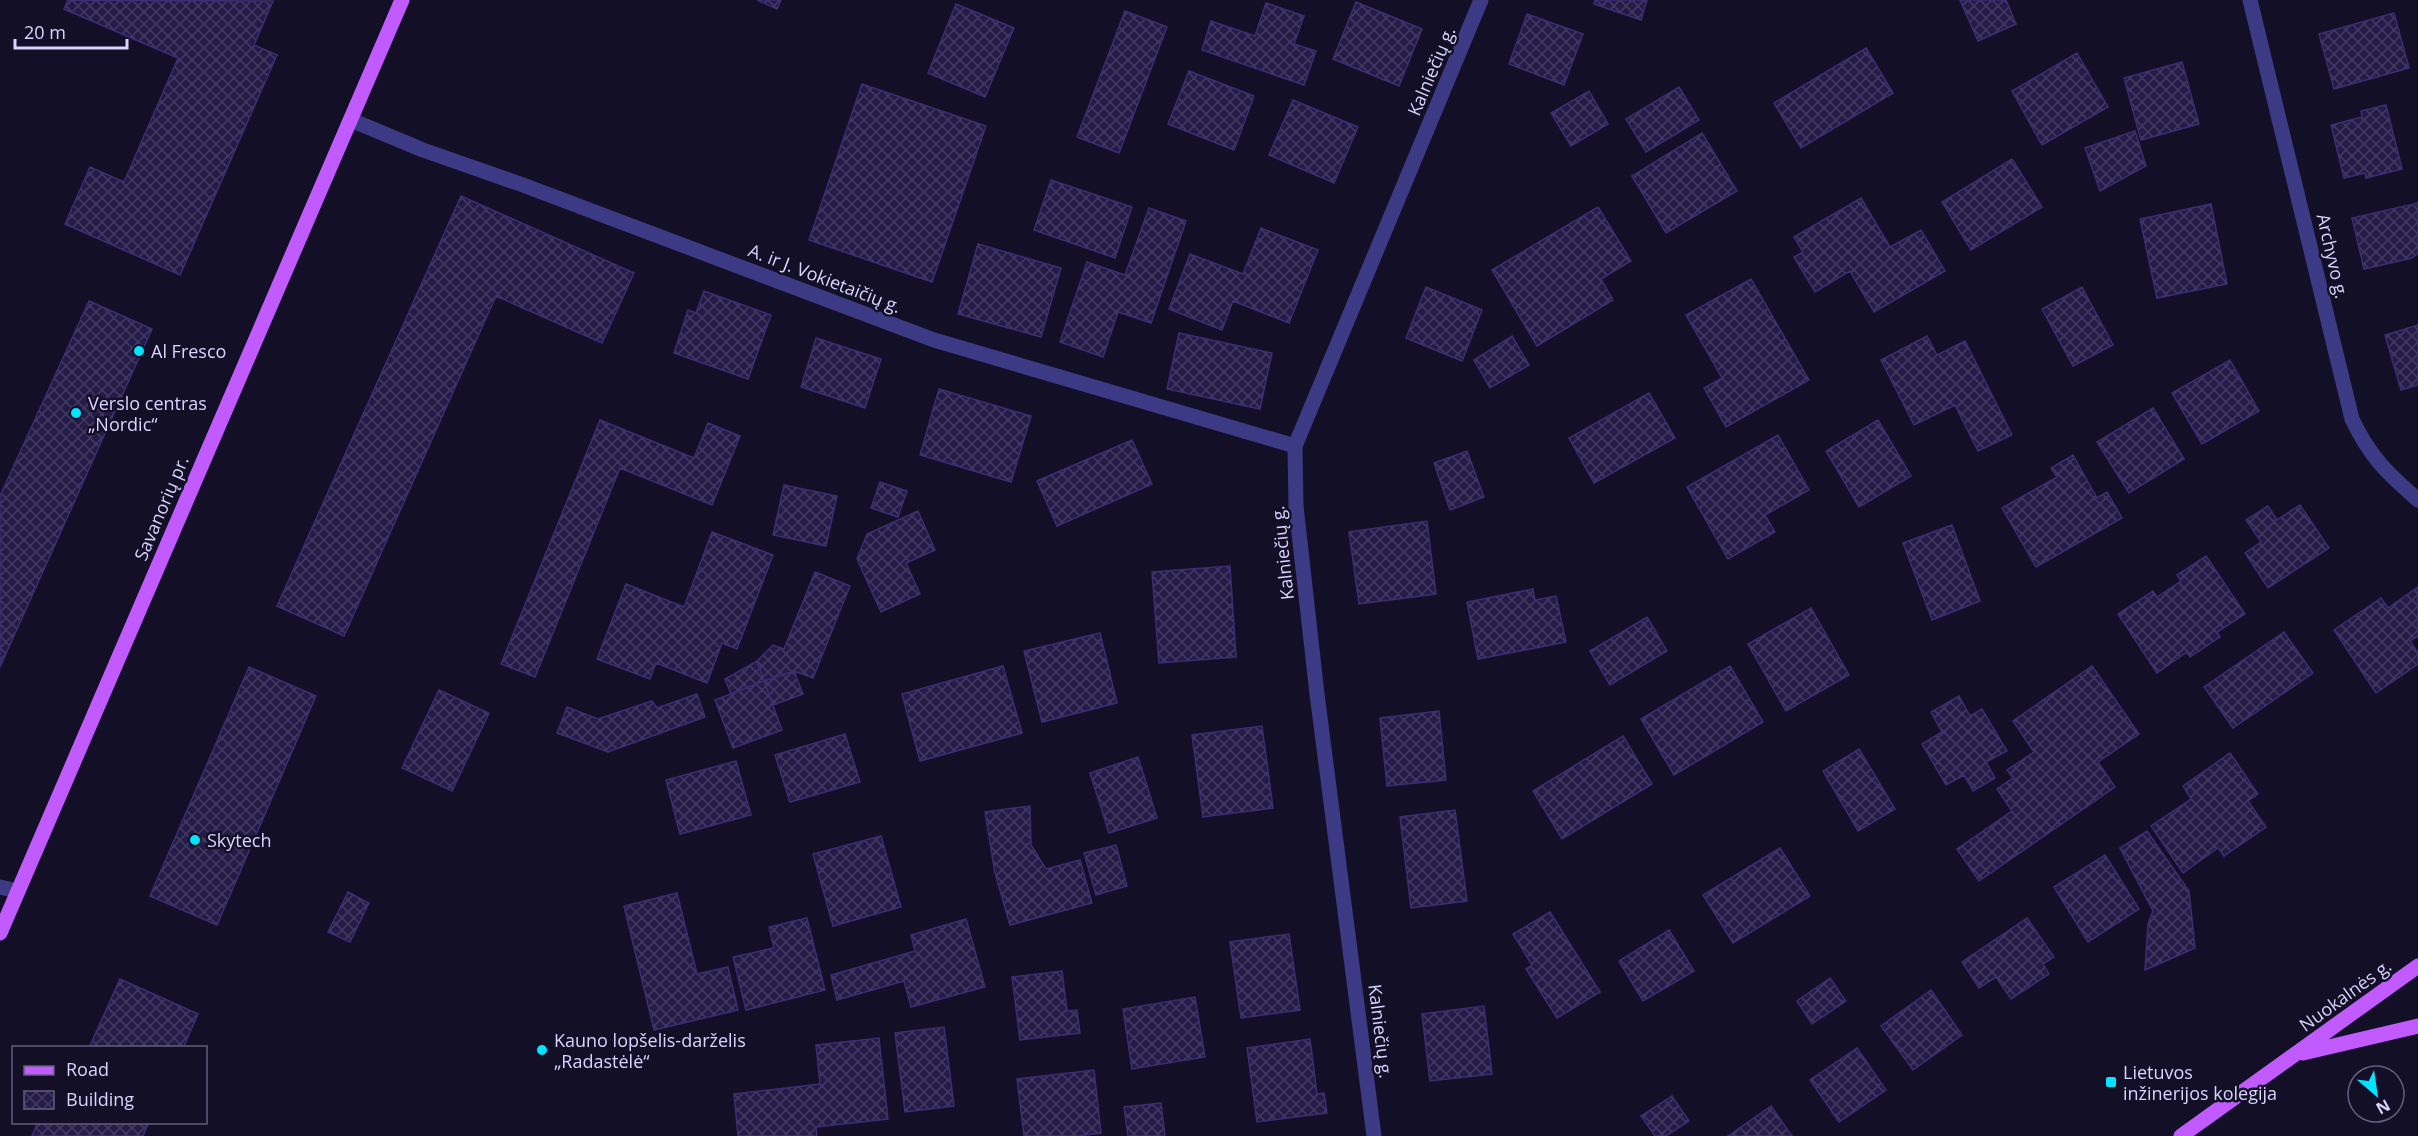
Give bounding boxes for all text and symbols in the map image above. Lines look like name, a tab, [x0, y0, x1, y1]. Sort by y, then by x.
scale bar	[15, 12, 128, 50]
text: 20 m	[24, 20, 66, 44]
street label: Kalniečių g.	[1401, 23, 1461, 119]
street label: Archyvo g.	[2312, 211, 2354, 301]
street label: A. ir J. Vokietaičių g.	[745, 238, 905, 318]
place label: Al Fresco	[151, 339, 226, 363]
marker: Al Fresco	[132, 344, 146, 358]
place label: Verslo centras „Nordic“	[88, 391, 207, 436]
marker: Verslo centras „Nordic“	[69, 406, 83, 420]
street label: Savanorių pr.	[128, 452, 194, 564]
street label: Kalniečių g.	[1265, 505, 1299, 601]
place label: Skytech	[207, 828, 272, 852]
marker: Skytech	[188, 833, 202, 847]
street label: Nuokalnės g.	[2294, 953, 2396, 1037]
street label: Kalniečių g.	[1363, 983, 1399, 1079]
place label: Kauno lopšelis-darželis „Radastėlė“	[554, 1028, 746, 1073]
marker: Kauno lopšelis-darželis „Radastėlė“	[535, 1043, 549, 1057]
legend	[12, 1046, 207, 1124]
text: Road	[66, 1057, 109, 1081]
place label: Lietuvos inžinerijos kolegija	[2123, 1060, 2277, 1105]
north arrow	[2346, 1064, 2406, 1124]
marker: Lietuvos inžinerijos kolegija	[2104, 1075, 2118, 1089]
text: Building	[66, 1087, 134, 1111]
text: N	[2372, 1094, 2394, 1120]

